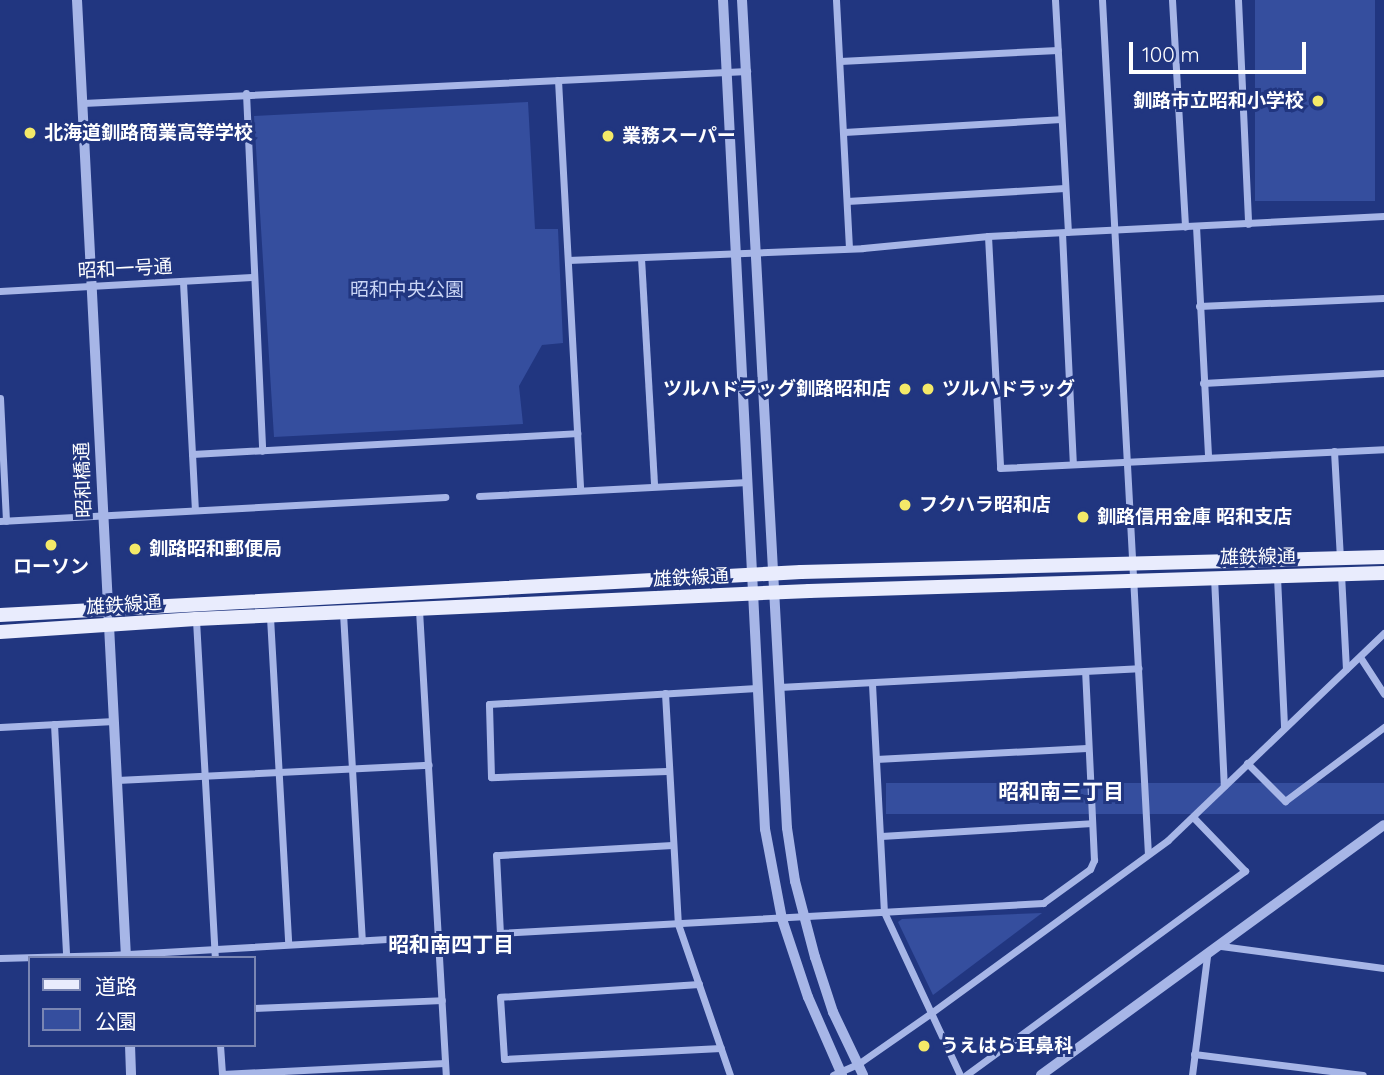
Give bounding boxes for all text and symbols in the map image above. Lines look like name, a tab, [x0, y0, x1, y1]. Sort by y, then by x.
scale bar	[1132, 28, 1309, 72]
text: 100 m	[1142, 41, 1200, 67]
place label: 釧路市立昭和小学校	[1133, 90, 1304, 112]
marker: 釧路市立昭和小学校	[1310, 93, 1326, 109]
place label: 北海道釧路商業高等学校	[44, 122, 253, 144]
marker: 北海道釧路商業高等学校	[22, 125, 38, 141]
place label: 業務スーパー	[622, 125, 736, 147]
marker: 業務スーパー	[600, 128, 616, 144]
street label: 昭和一号通	[77, 255, 173, 283]
park label: 昭和中央公園	[350, 279, 464, 301]
place label: ツルハドラッグ釧路昭和店	[663, 378, 891, 400]
place label: ツルハドラッグ	[942, 378, 1075, 400]
marker: ツルハドラッグ釧路昭和店	[897, 381, 913, 397]
marker: ツルハドラッグ	[920, 381, 936, 397]
street label: 昭和橋通	[70, 442, 96, 518]
place label: フクハラ昭和店	[919, 494, 1052, 516]
marker: フクハラ昭和店	[897, 497, 913, 513]
place label: 釧路信用金庫 昭和支店	[1097, 506, 1292, 528]
marker: 釧路信用金庫 昭和支店	[1075, 509, 1091, 525]
marker: ローソン	[43, 537, 59, 553]
place label: 釧路昭和郵便局	[149, 538, 282, 560]
marker: 釧路昭和郵便局	[127, 541, 143, 557]
street label: 雄鉄線通	[1220, 545, 1296, 569]
place label: ローソン	[13, 556, 89, 578]
street label: 雄鉄線通	[652, 565, 730, 591]
street label: 雄鉄線通	[85, 591, 163, 619]
district label: 昭和南三丁目	[998, 778, 1124, 804]
district label: 昭和南四丁目	[388, 931, 514, 957]
legend	[28, 956, 256, 1047]
text: 道路	[95, 973, 137, 999]
text: 公園	[95, 1008, 137, 1034]
place label: うえはら耳鼻科	[940, 1035, 1073, 1057]
marker: うえはら耳鼻科	[914, 1036, 934, 1056]

